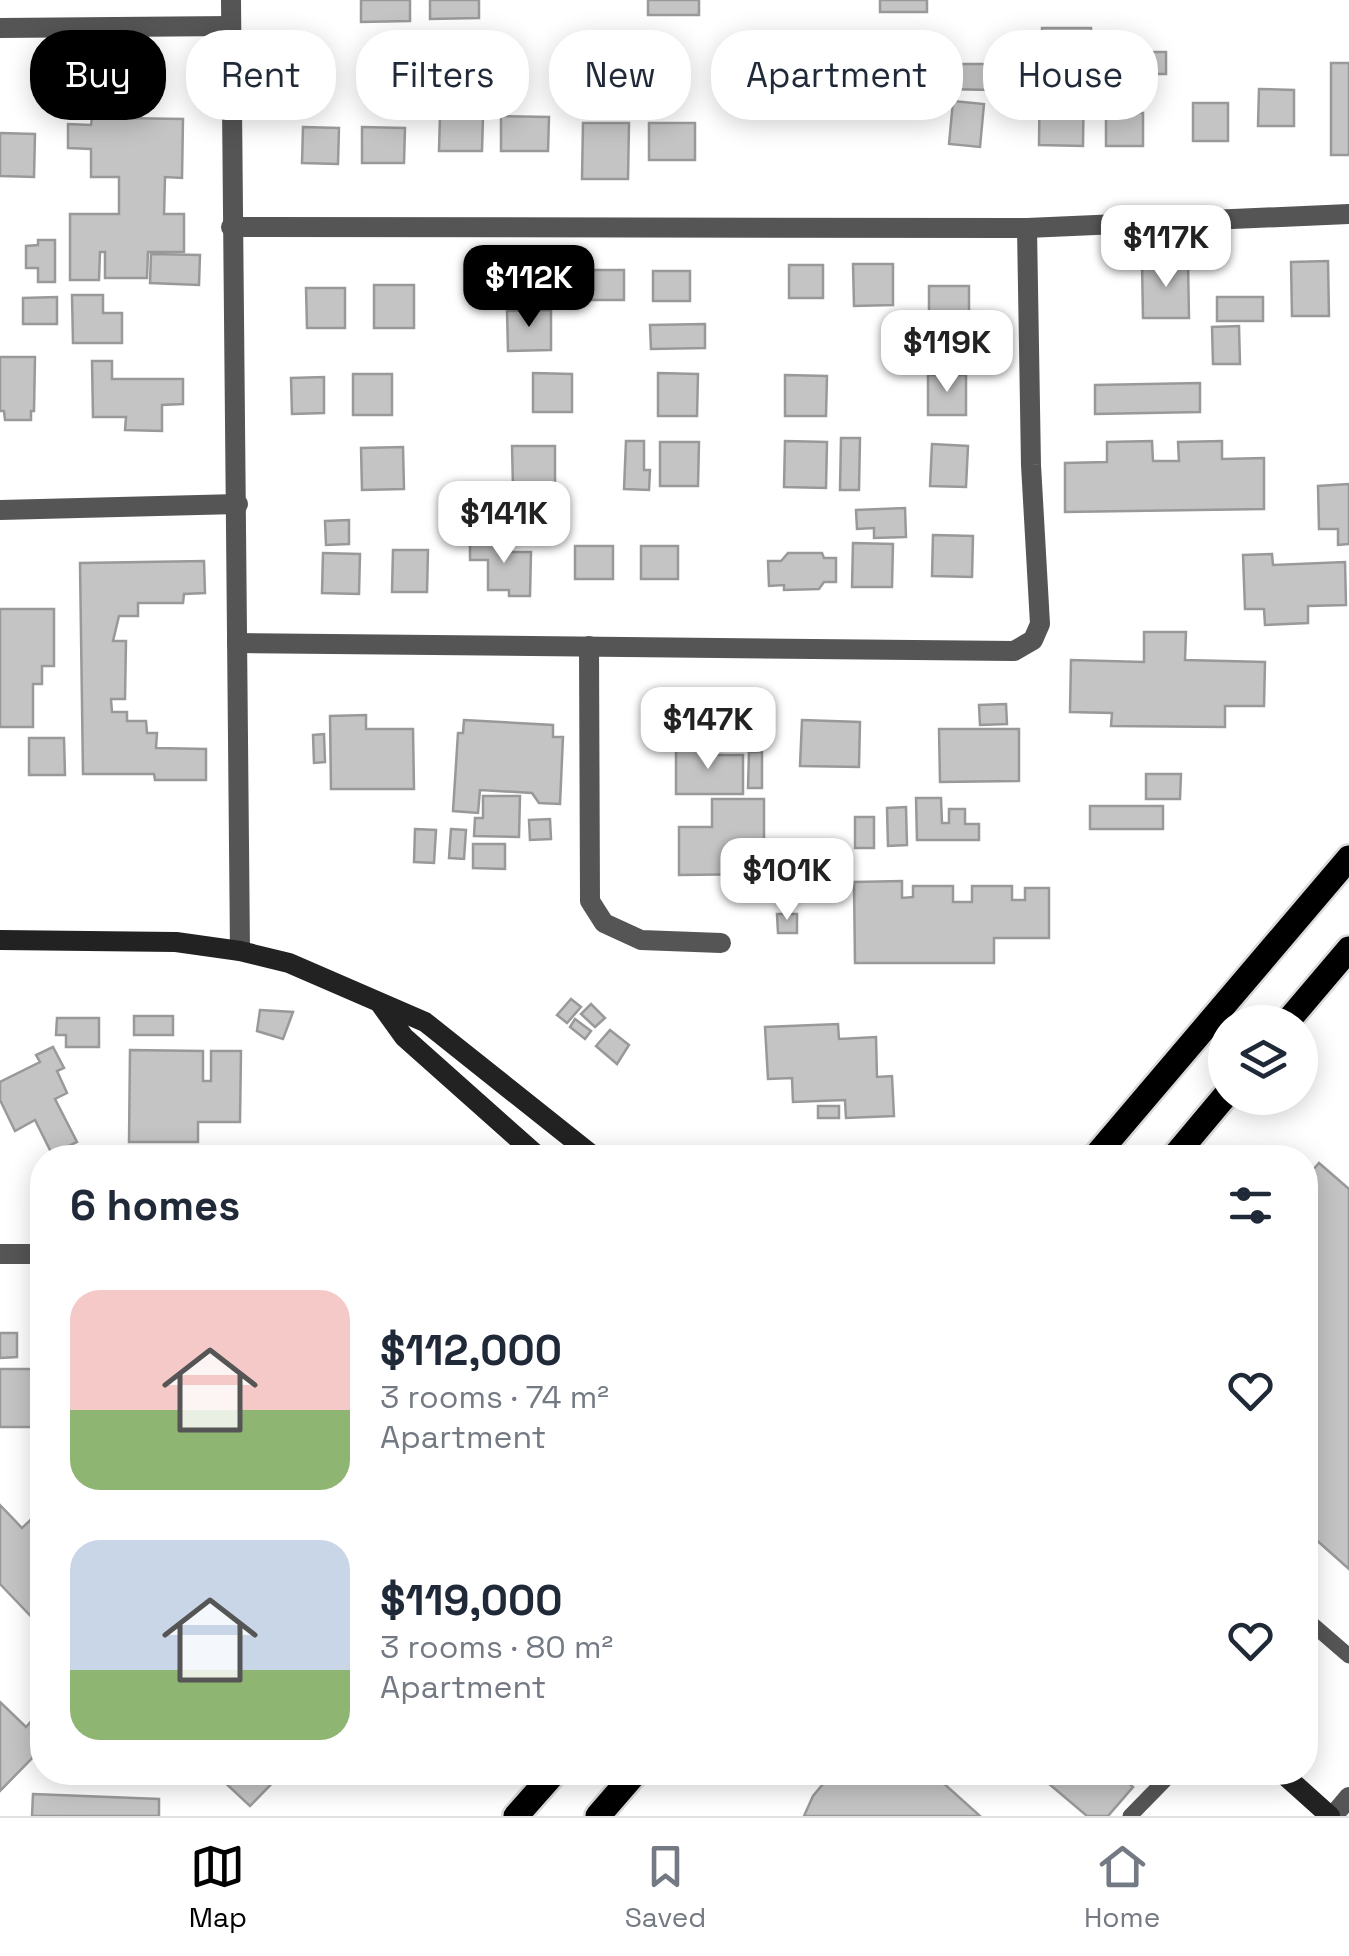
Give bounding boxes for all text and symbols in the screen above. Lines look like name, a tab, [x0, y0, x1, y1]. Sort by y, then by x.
chip: Buy	[30, 30, 166, 120]
chip: Rent	[186, 30, 336, 120]
chip: Filters	[356, 30, 529, 120]
chip: New	[549, 30, 691, 120]
chip: Apartment	[711, 30, 963, 120]
chip: House	[983, 30, 1158, 120]
pin: $117K	[1096, 205, 1236, 290]
text: $117K	[1123, 217, 1209, 257]
pin: $112K	[459, 245, 599, 330]
text: $112K	[485, 257, 573, 297]
pin: $119K	[877, 310, 1017, 395]
text: $119K	[903, 322, 991, 362]
pin: $141K	[434, 481, 574, 566]
text: $141K	[460, 493, 548, 533]
pin: $147K	[638, 687, 778, 772]
text: $147K	[663, 699, 753, 739]
pin: $101K	[717, 838, 857, 923]
text: $101K	[742, 850, 832, 890]
map controls	[1208, 1005, 1318, 1115]
button: layers	[1208, 1005, 1318, 1115]
icon: filters	[1223, 1178, 1278, 1233]
text: 6 homes	[70, 1179, 240, 1232]
text: $112,000	[380, 1324, 562, 1377]
icon: home	[150, 1330, 270, 1450]
icon: heart	[1223, 1363, 1278, 1418]
text: 3 rooms · 74 m²	[380, 1377, 609, 1417]
text: Apartment	[380, 1417, 546, 1457]
text: $119,000	[380, 1574, 562, 1627]
icon: home	[150, 1580, 270, 1700]
icon: heart	[1223, 1613, 1278, 1668]
text: 3 rooms · 80 m²	[380, 1627, 613, 1667]
text: Apartment	[380, 1667, 546, 1707]
tab: Map	[189, 1839, 247, 1935]
tab: Saved	[625, 1839, 706, 1935]
tab: Home	[1084, 1839, 1160, 1935]

